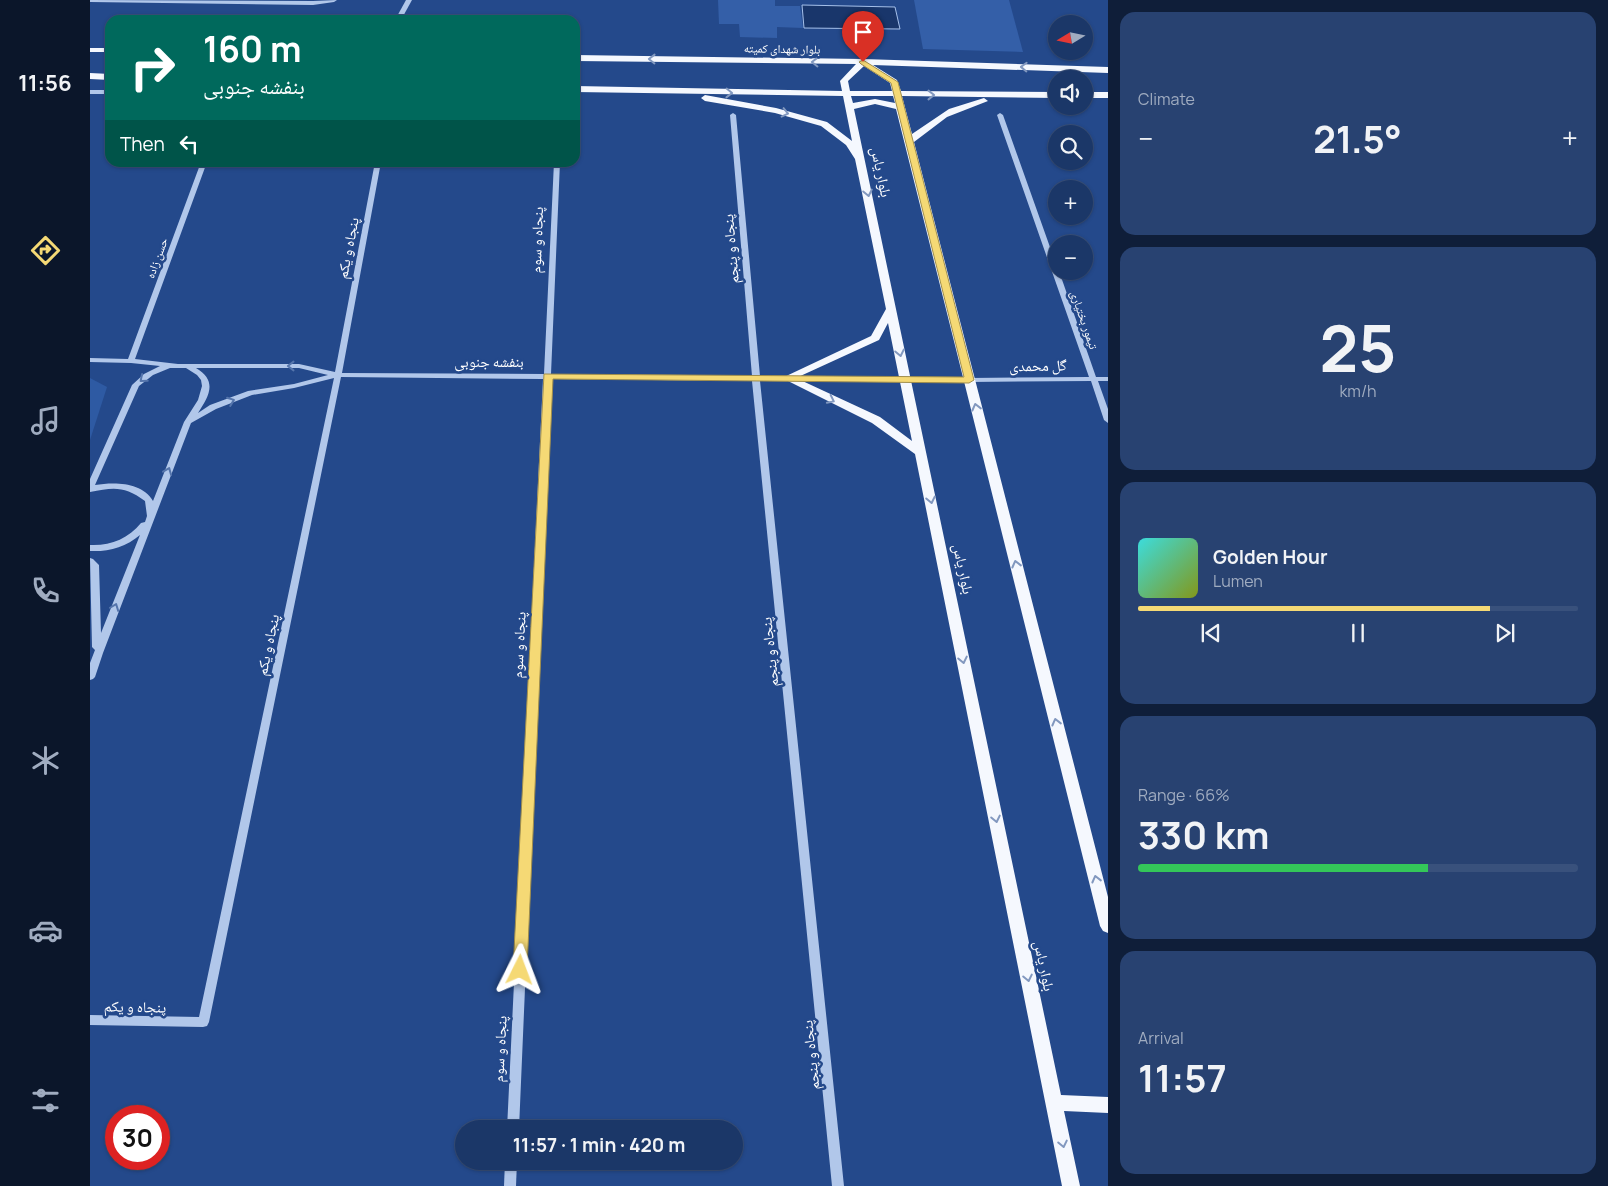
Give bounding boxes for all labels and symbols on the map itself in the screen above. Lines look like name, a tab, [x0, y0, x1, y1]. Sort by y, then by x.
pin	[842, 11, 884, 62]
north arrow	[1048, 15, 1092, 60]
street label: بلوار شهدای کمیته	[744, 39, 820, 58]
one-way arrow	[648, 54, 656, 64]
one-way arrow	[810, 56, 818, 67]
one-way arrow	[1020, 62, 1028, 72]
one-way arrow	[725, 88, 733, 98]
one-way arrow	[927, 89, 935, 100]
one-way arrow	[781, 107, 789, 118]
street label: بلوار یاس	[866, 145, 897, 199]
one-way arrow	[862, 189, 873, 198]
street label: پنجاه و سوم	[525, 206, 548, 274]
street label: پنجاه و پنجم	[717, 213, 744, 285]
street label: پنجاه و یکم	[331, 215, 364, 281]
street label: حسن زاده	[141, 235, 172, 281]
street label: تیمور بختیاری	[1066, 288, 1103, 352]
one-way arrow	[895, 348, 905, 357]
street label: بنفشه جنوبی	[454, 351, 524, 372]
street label: گل محمدی	[1009, 354, 1067, 377]
one-way arrow	[286, 361, 294, 371]
one-way arrow	[139, 373, 148, 382]
one-way arrow	[826, 394, 835, 404]
one-way arrow	[227, 396, 235, 406]
one-way arrow	[971, 402, 982, 411]
one-way arrow	[162, 467, 173, 476]
one-way arrow	[925, 496, 936, 505]
street label: بلوار یاس	[948, 542, 979, 596]
one-way arrow	[1011, 560, 1022, 569]
one-way arrow	[109, 603, 119, 612]
street label: پنجاه و سوم	[506, 611, 531, 679]
street label: پنجاه و یکم	[251, 612, 284, 678]
street label: پنجاه و پنجم	[755, 616, 784, 688]
one-way arrow	[958, 655, 968, 664]
one-way arrow	[1051, 717, 1062, 726]
one-way arrow	[990, 814, 1001, 823]
one-way arrow	[1091, 875, 1102, 884]
street label: بلوار یاس	[1029, 939, 1060, 993]
position arrow	[493, 943, 545, 995]
one-way arrow	[1023, 974, 1033, 982]
street label: پنجاه و یکم	[104, 995, 166, 1018]
street label: پنجاه و سوم	[487, 1015, 512, 1083]
street label: پنجاه و پنجم	[796, 1019, 825, 1091]
speed limit sign: 30	[105, 1105, 170, 1170]
one-way arrow	[1057, 1140, 1067, 1149]

